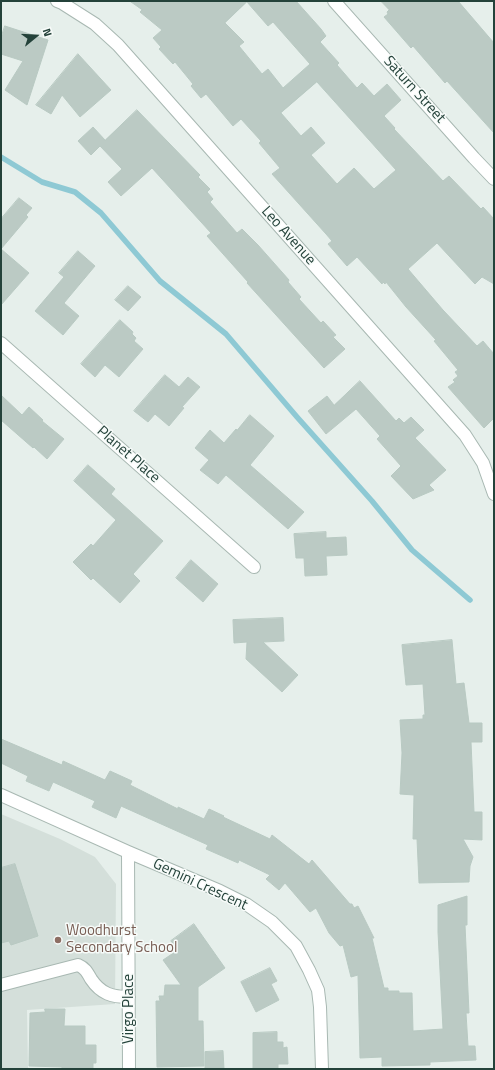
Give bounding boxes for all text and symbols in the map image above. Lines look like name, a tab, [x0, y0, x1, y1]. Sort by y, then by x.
north arrow	[16, 16, 56, 56]
text: N	[39, 26, 56, 38]
street label: Saturn Street	[379, 53, 449, 127]
street label: Leo Avenue	[257, 203, 319, 269]
street label: Planet Place	[93, 423, 163, 487]
street label: Gemini Crescent	[150, 855, 250, 915]
place label: Woodhurst Secondary School	[66, 922, 177, 957]
marker: Woodhurst Secondary School	[53, 935, 63, 945]
street label: Virgo Place	[120, 974, 138, 1044]

